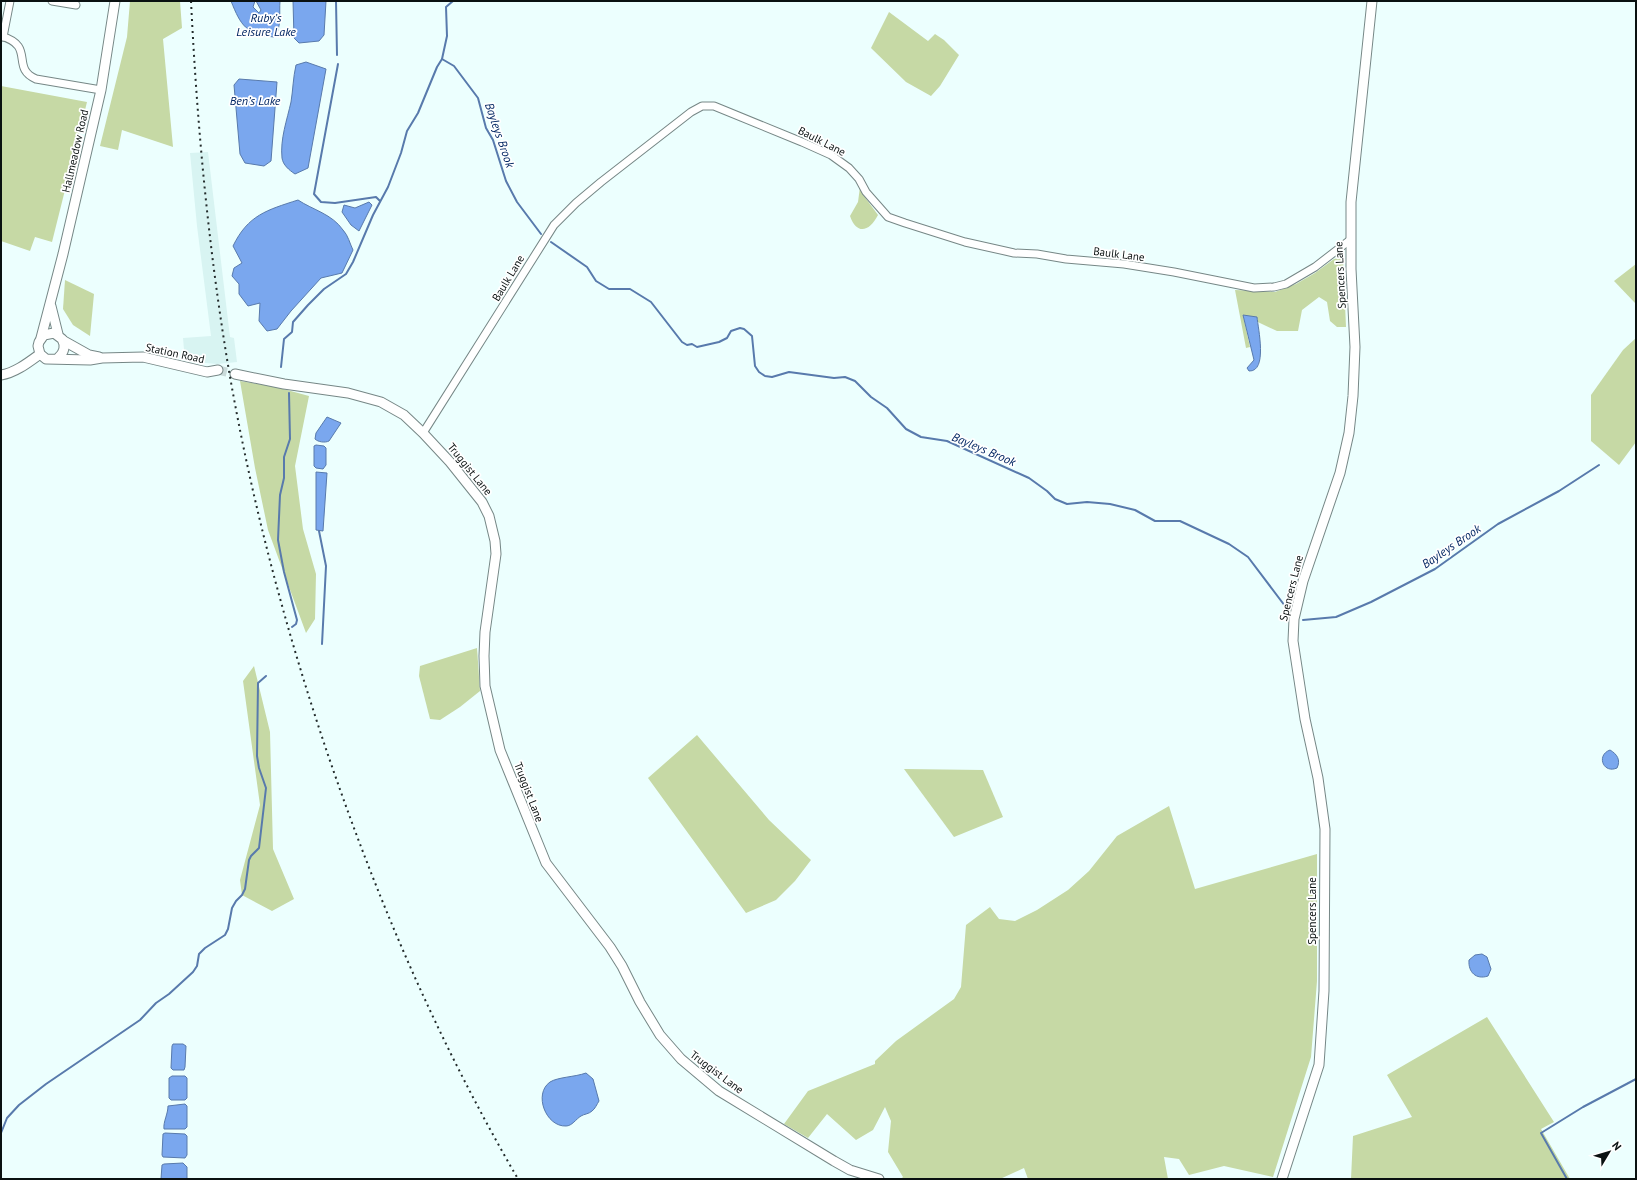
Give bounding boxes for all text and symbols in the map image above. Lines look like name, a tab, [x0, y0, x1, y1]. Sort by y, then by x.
water label: Ruby’s Leisure Lake	[236, 10, 296, 39]
water label: Ben’s Lake	[230, 93, 281, 108]
water label: Bayleys Brook	[482, 101, 518, 170]
street label: Hallmeadow Road	[59, 108, 91, 194]
street label: Baulk Lane	[796, 123, 848, 159]
street label: Spencers Lane	[1331, 241, 1349, 309]
street label: Baulk Lane	[1093, 244, 1146, 264]
street label: Baulk Lane	[489, 252, 527, 304]
street label: Station Road	[144, 340, 206, 366]
water label: Bayleys Brook	[950, 429, 1019, 469]
street label: Truggist Lane	[445, 440, 496, 498]
water label: Bayleys Brook	[1419, 520, 1484, 571]
street label: Spencers Lane	[1276, 553, 1306, 622]
street label: Truggist Lane	[511, 760, 547, 824]
street label: Spencers Lane	[1305, 877, 1319, 945]
street label: Truggist Lane	[688, 1047, 747, 1097]
north arrow	[1589, 1132, 1629, 1172]
text: N	[1609, 1139, 1625, 1153]

